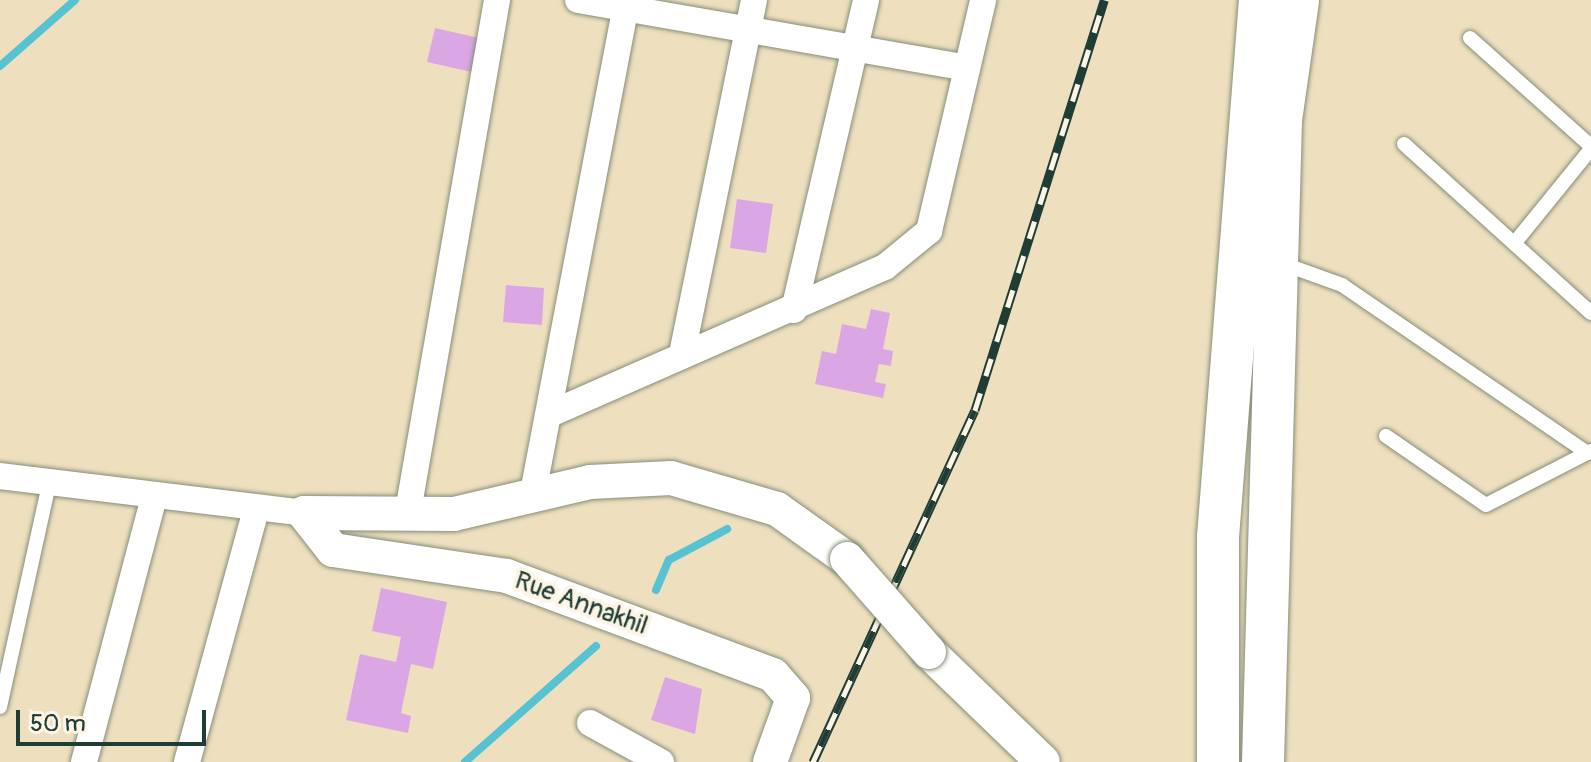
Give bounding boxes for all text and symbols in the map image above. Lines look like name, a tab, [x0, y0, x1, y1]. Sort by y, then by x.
street label: Rue Annakhil	[510, 566, 652, 642]
scale bar	[20, 694, 210, 744]
text: 50 m	[30, 709, 86, 738]

